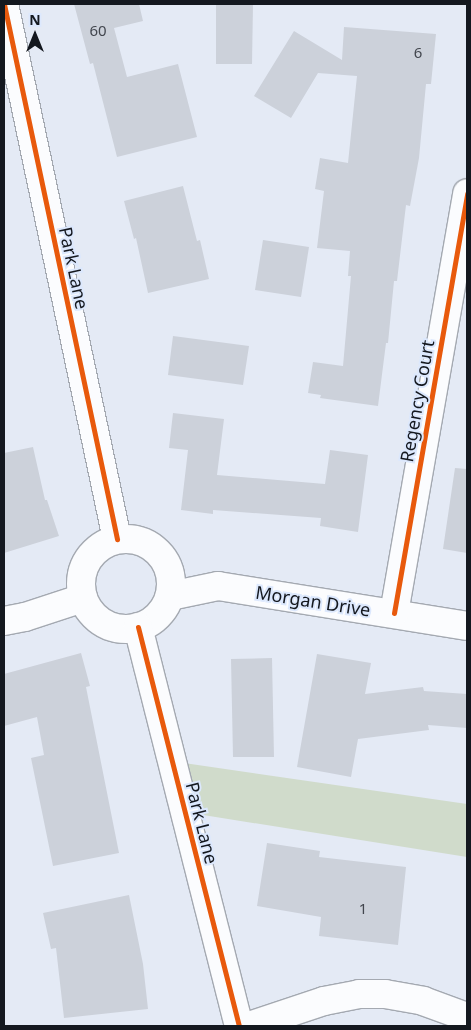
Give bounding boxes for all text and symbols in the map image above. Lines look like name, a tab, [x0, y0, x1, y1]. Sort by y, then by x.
north arrow	[10, 10, 60, 60]
text: N	[29, 10, 41, 29]
house number: 60	[89, 22, 107, 40]
house number: 6	[414, 44, 422, 62]
street label: Park Lane	[55, 225, 93, 311]
street label: Regency Court	[396, 338, 438, 464]
street label: Morgan Drive	[254, 581, 372, 621]
street label: Park Lane	[181, 780, 223, 866]
house number: 1	[359, 900, 367, 918]

